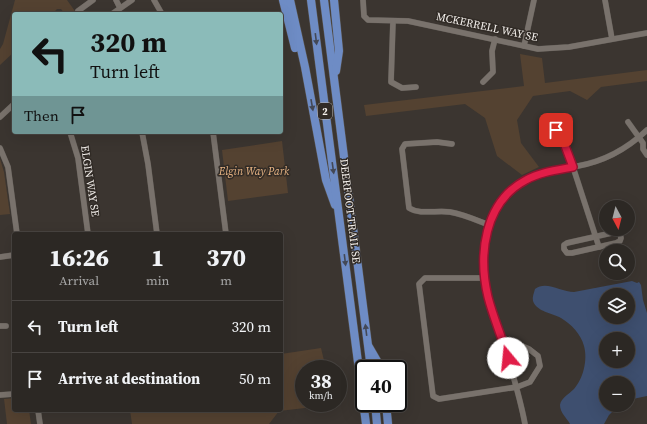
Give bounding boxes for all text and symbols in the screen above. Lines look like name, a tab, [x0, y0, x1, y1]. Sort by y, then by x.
street label: MCKERRELL WAY SE	[435, 9, 540, 45]
text: 320 m	[90, 23, 167, 61]
icon: left	[24, 28, 76, 80]
one-way arrow	[313, 33, 319, 45]
text: Turn left	[90, 59, 160, 84]
one-way arrow	[309, 99, 315, 112]
road number: 2	[318, 103, 332, 119]
icon: arrive	[67, 104, 89, 126]
text: Then	[24, 105, 59, 126]
pin	[539, 113, 573, 147]
icon: arrive	[545, 119, 567, 141]
street label: ELGIN WAY SE	[77, 144, 103, 218]
street label: DEERFOOT TRAIL SE	[336, 158, 364, 264]
one-way arrow	[330, 162, 336, 174]
park label: Elgin Way Park	[218, 164, 290, 179]
north arrow	[599, 200, 635, 236]
map controls	[599, 200, 635, 412]
text: 16:26	[49, 241, 109, 274]
text: 1	[151, 241, 164, 274]
text: 370	[206, 241, 246, 274]
button: search	[599, 244, 635, 280]
one-way arrow	[342, 254, 348, 266]
text: Arrival	[59, 272, 99, 289]
text: min	[146, 272, 169, 289]
text: m	[220, 272, 232, 289]
button: layers	[599, 288, 635, 324]
icon: left	[24, 316, 46, 338]
text: Turn left	[58, 316, 118, 337]
text: 320 m	[231, 316, 271, 337]
one-way arrow	[363, 324, 369, 336]
button: +	[599, 332, 635, 368]
position arrow	[487, 337, 529, 379]
speed limit sign: 40	[355, 360, 407, 412]
text: 38	[310, 367, 332, 395]
icon: arrive	[24, 368, 46, 390]
text: Arrive at destination	[58, 368, 200, 389]
text: 50 m	[239, 368, 271, 389]
button: −	[599, 376, 635, 412]
text: km/h	[309, 389, 333, 402]

